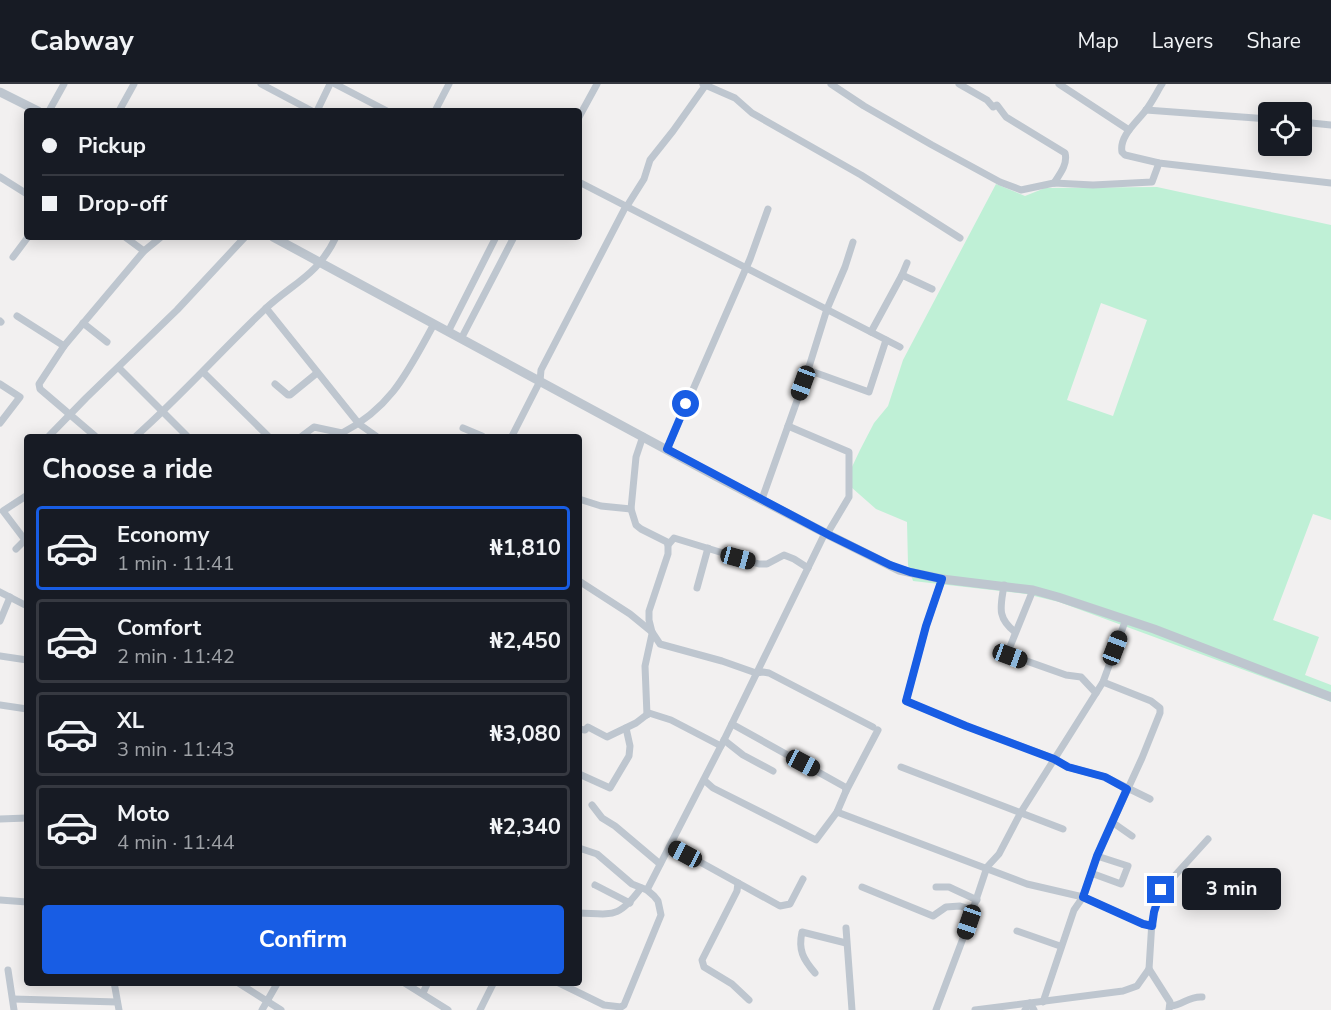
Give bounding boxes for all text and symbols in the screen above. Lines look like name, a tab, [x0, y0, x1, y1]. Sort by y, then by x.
text: Cabway	[30, 22, 134, 60]
text: Map	[1077, 27, 1119, 55]
text: Layers	[1152, 27, 1213, 55]
text: Share	[1246, 27, 1301, 55]
map controls	[1258, 102, 1312, 156]
button: locate	[1258, 102, 1312, 156]
text: Pickup	[78, 131, 146, 161]
text: Drop-off	[78, 189, 167, 219]
car	[788, 363, 818, 403]
route start	[672, 390, 699, 417]
text: Choose a ride	[42, 451, 213, 488]
text: Economy	[117, 520, 209, 550]
icon: car	[45, 521, 99, 575]
text: ₦1,810	[490, 533, 561, 563]
car	[718, 545, 758, 571]
text: 1 min · 11:41	[117, 550, 235, 577]
text: Comfort	[117, 613, 201, 643]
icon: car	[45, 614, 99, 668]
text: ₦2,450	[490, 626, 561, 656]
car	[1100, 628, 1130, 668]
car	[990, 641, 1030, 671]
text: 2 min · 11:42	[117, 643, 235, 670]
text: XL	[117, 706, 144, 736]
icon: car	[45, 707, 99, 761]
text: ₦3,080	[490, 719, 561, 749]
text: 3 min · 11:43	[117, 736, 235, 763]
car	[783, 747, 823, 779]
text: Moto	[117, 799, 170, 829]
icon: car	[45, 800, 99, 854]
text: ₦2,340	[490, 812, 561, 842]
text: 4 min · 11:44	[117, 829, 235, 856]
car	[665, 838, 705, 870]
callout: 3 min	[1182, 869, 1281, 911]
text: 3 min	[1206, 875, 1257, 902]
route end	[1147, 876, 1174, 903]
car	[955, 902, 983, 942]
button: Confirm	[42, 905, 564, 974]

